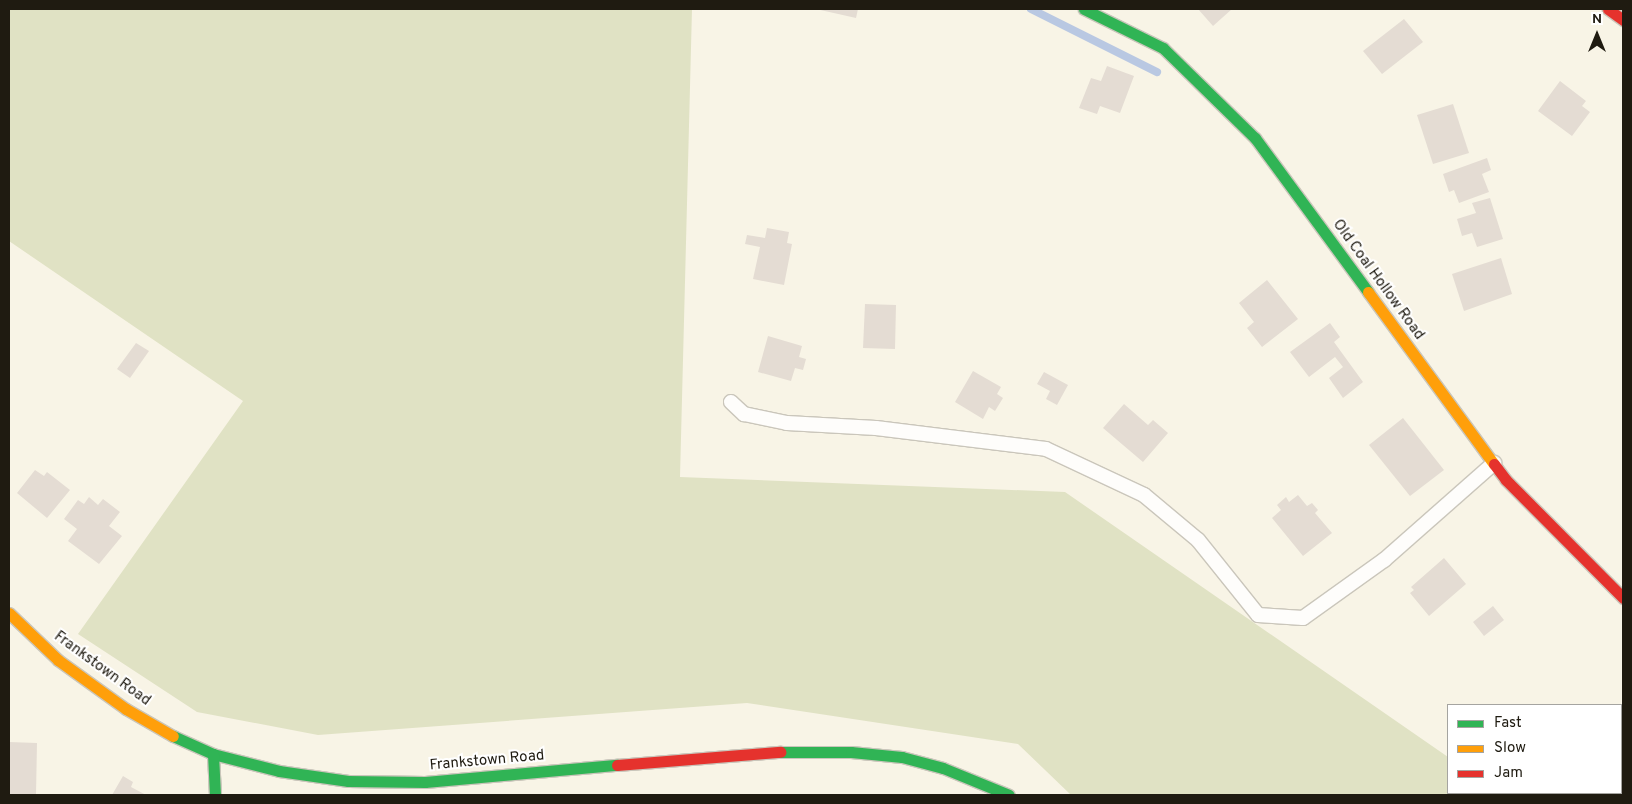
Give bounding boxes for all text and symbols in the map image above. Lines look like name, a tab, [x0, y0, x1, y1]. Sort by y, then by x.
north arrow	[1572, 10, 1622, 60]
text: N	[1592, 11, 1602, 28]
street label: Old Coal Hollow Road	[1328, 216, 1428, 344]
street label: Frankstown Road	[50, 628, 154, 710]
legend	[1447, 704, 1622, 794]
text: Fast	[1494, 714, 1522, 733]
text: Slow	[1494, 739, 1526, 758]
street label: Frankstown Road	[429, 747, 545, 775]
text: Jam	[1494, 764, 1523, 783]

